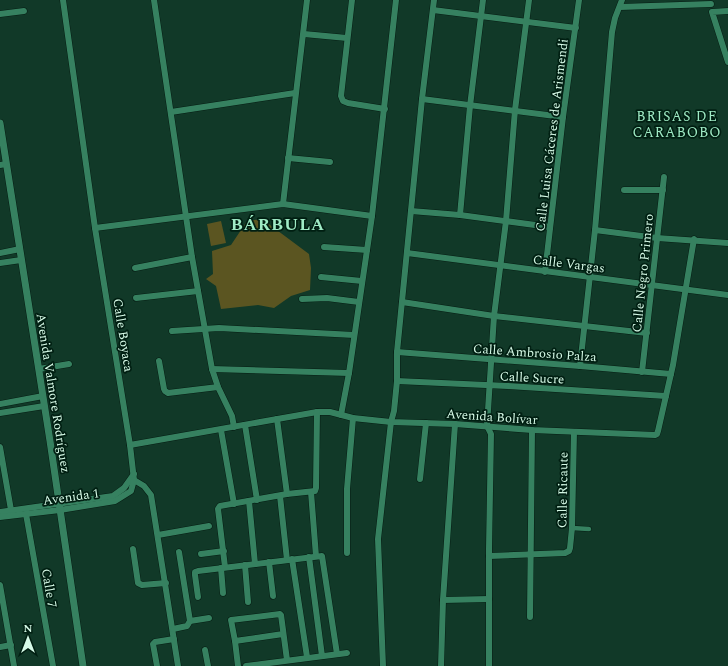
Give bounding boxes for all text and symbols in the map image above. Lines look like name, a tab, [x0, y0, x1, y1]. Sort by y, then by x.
street label: Calle Luisa Cáceres de Arismendi	[530, 38, 574, 233]
district label: BRISAS DE CARABOBO	[632, 106, 722, 143]
district label: BÁRBULA	[231, 212, 325, 238]
street label: Calle Negro Primero	[627, 213, 659, 333]
street label: Calle Vargas	[532, 250, 606, 278]
street label: Calle Boyaca	[107, 297, 139, 374]
street label: Avenida Valmore Rodríguez	[31, 312, 76, 474]
street label: Calle Ambrosio Palza	[472, 339, 598, 367]
street label: Calle Sucre	[499, 366, 565, 390]
street label: Avenida Bolívar	[446, 404, 538, 430]
street label: Calle Ricaute	[552, 452, 574, 528]
street label: Avenida 1	[42, 483, 101, 511]
street label: Calle 7	[36, 567, 62, 609]
north arrow	[8, 618, 48, 658]
text: N	[24, 620, 33, 637]

